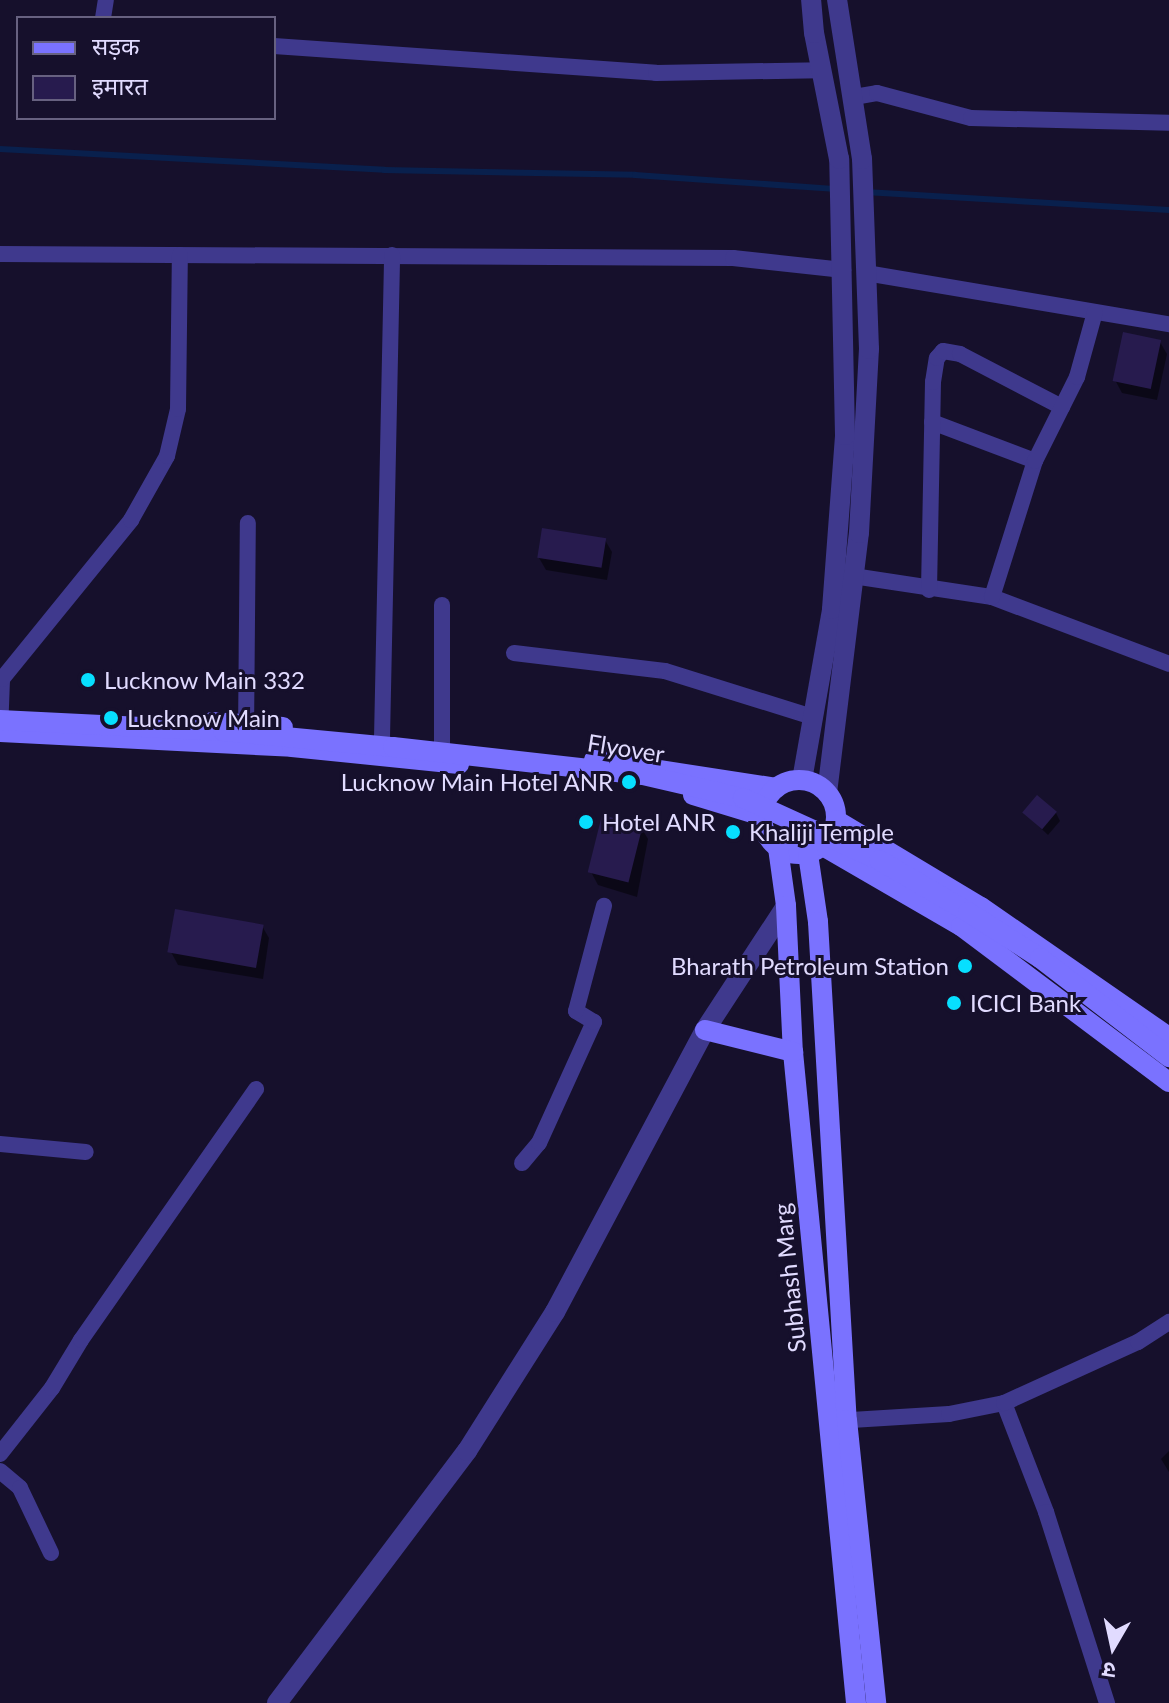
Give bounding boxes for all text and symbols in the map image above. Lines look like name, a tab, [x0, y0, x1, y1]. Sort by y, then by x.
legend	[16, 16, 276, 120]
text: सड़क	[92, 31, 140, 60]
text: इमारत	[92, 71, 148, 100]
place label: Lucknow Main 332	[104, 666, 305, 694]
marker: Lucknow Main 332	[79, 671, 97, 689]
place label: Lucknow Main	[127, 704, 280, 732]
marker: Lucknow Main	[102, 709, 120, 727]
street label: Flyover	[585, 728, 667, 768]
place label: Lucknow Main Hotel ANR	[339, 768, 613, 796]
marker: Lucknow Main Hotel ANR	[620, 773, 638, 791]
place label: Hotel ANR	[602, 808, 716, 836]
marker: Hotel ANR	[577, 813, 595, 831]
place label: Khaliji Temple	[749, 818, 895, 846]
marker: Khaliji Temple	[724, 823, 742, 841]
place label: Bharath Petroleum Station	[671, 952, 949, 980]
marker: Bharath Petroleum Station	[956, 957, 974, 975]
place label: ICICI Bank	[970, 989, 1081, 1017]
marker: ICICI Bank	[945, 994, 963, 1012]
street label: Subhash Marg	[767, 1202, 811, 1354]
north arrow	[1073, 1607, 1153, 1687]
text: उ	[1101, 1657, 1118, 1686]

